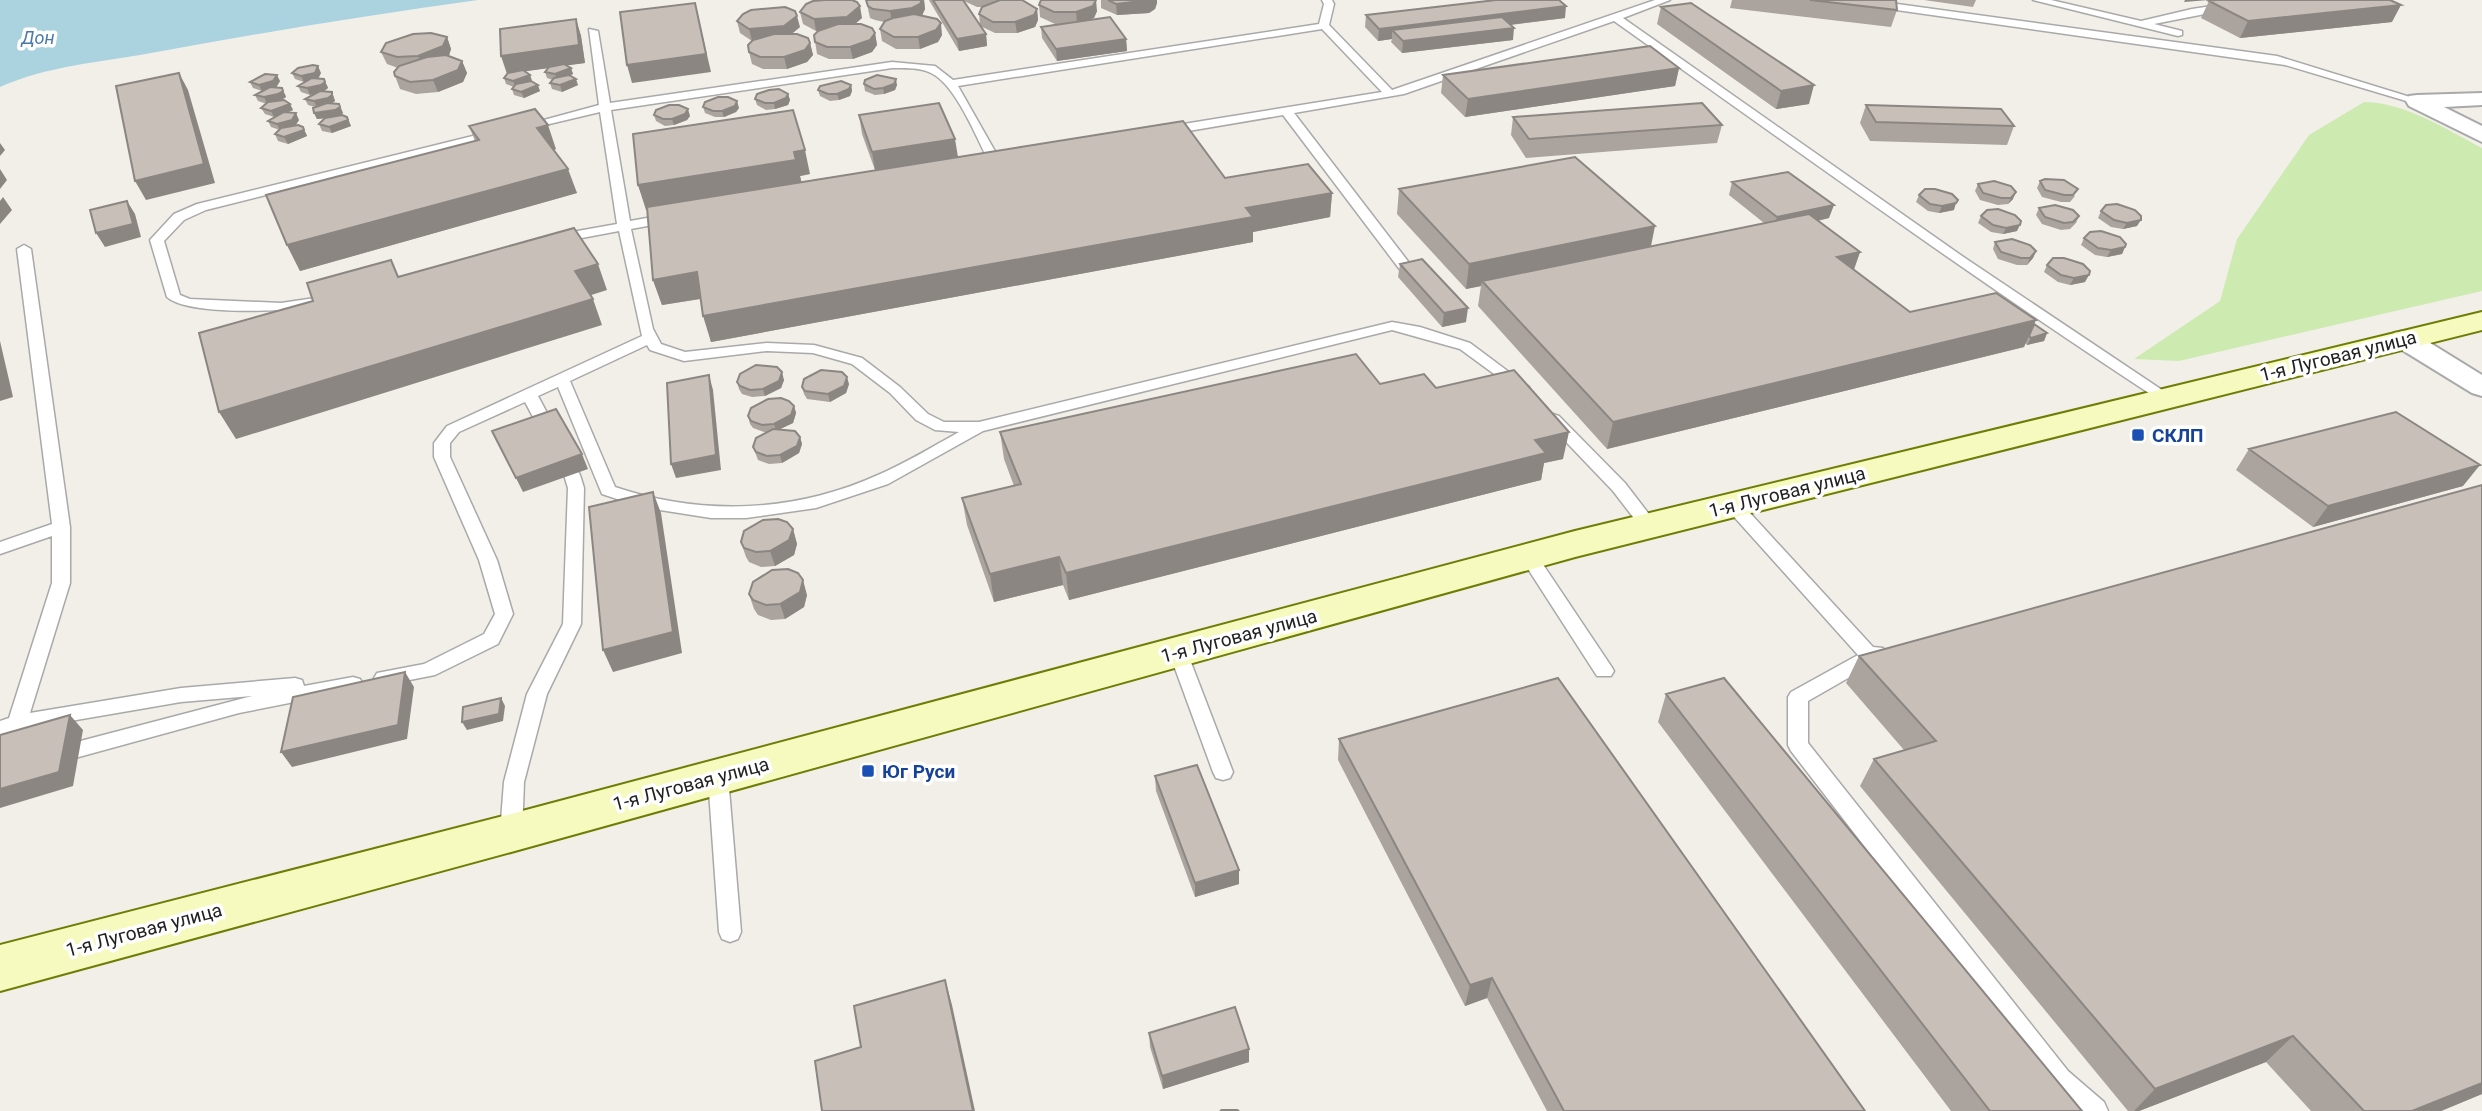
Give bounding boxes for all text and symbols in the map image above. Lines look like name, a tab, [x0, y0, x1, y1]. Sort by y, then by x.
water label: Дон	[19, 27, 55, 48]
street label: 1-я Луговая улица	[2257, 325, 2419, 387]
place label: СКЛП	[2152, 424, 2204, 447]
marker: СКЛП	[2130, 427, 2146, 443]
street label: 1-я Луговая улица	[1706, 461, 1868, 523]
street label: 1-я Луговая улица	[1158, 604, 1320, 668]
street label: 1-я Луговая улица	[610, 752, 772, 816]
place label: Юг Руси	[882, 760, 955, 783]
marker: Юг Руси	[860, 763, 876, 779]
street label: 1-я Луговая улица	[63, 898, 225, 962]

